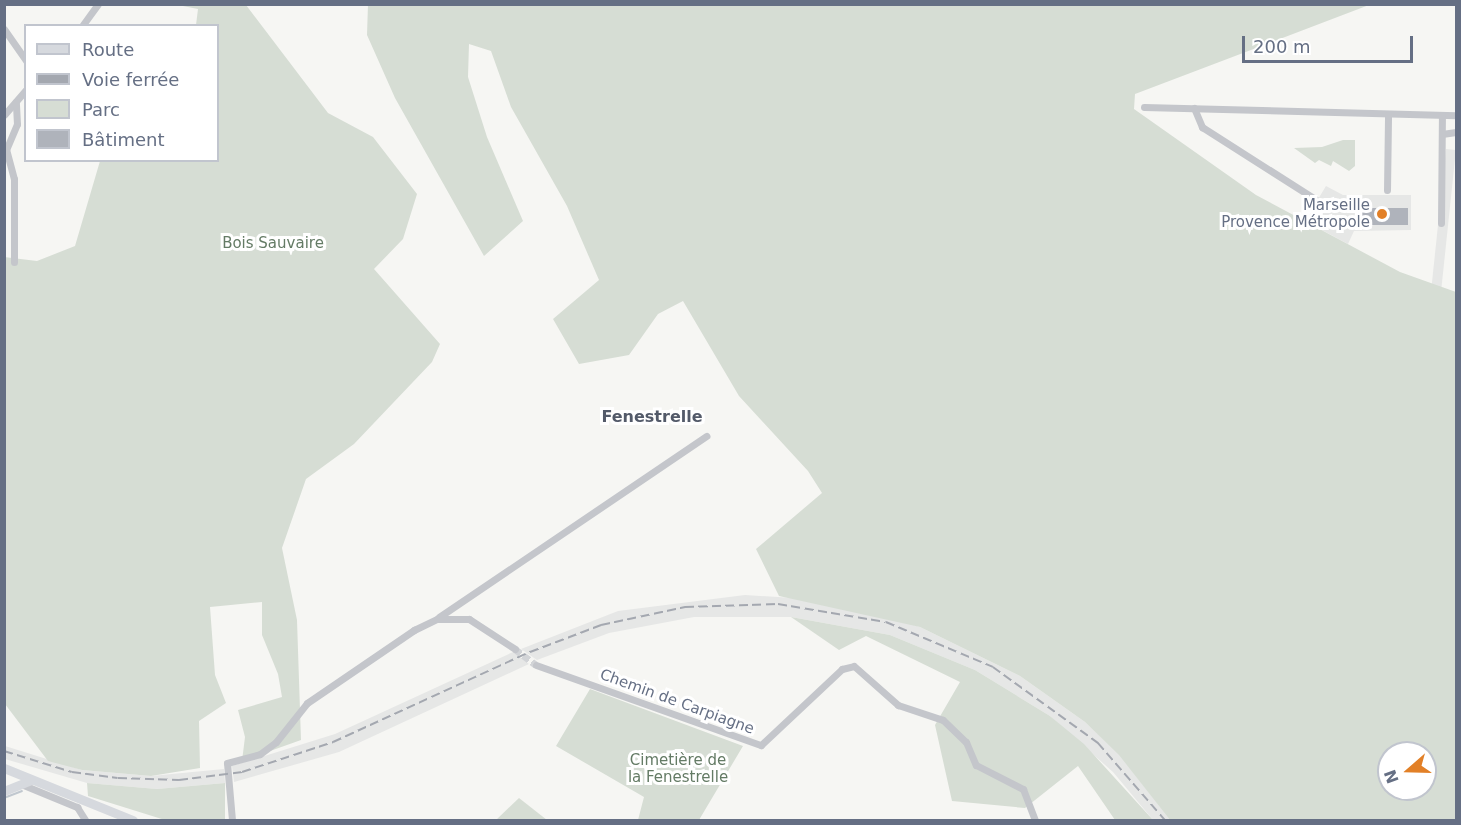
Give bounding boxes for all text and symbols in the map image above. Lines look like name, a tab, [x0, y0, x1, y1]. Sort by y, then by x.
legend	[24, 24, 219, 162]
scale bar	[1245, 24, 1416, 62]
text: 200 m	[1253, 36, 1311, 57]
text: Route	[82, 39, 134, 60]
text: Voie ferrée	[82, 69, 179, 90]
text: Parc	[82, 99, 120, 120]
text: Bâtiment	[82, 129, 165, 150]
place label: Marseille Provence Métropole	[1221, 196, 1370, 231]
marker: Marseille Provence Métropole	[1375, 207, 1389, 221]
park label: Bois Sauvaire	[222, 235, 324, 253]
district label: Fenestrelle	[601, 407, 703, 427]
street label: Chemin de Carpiagne	[597, 666, 757, 738]
north arrow	[1377, 741, 1437, 801]
park label: Cimetière de la Fenestrelle	[628, 751, 728, 786]
text: N	[1380, 767, 1403, 786]

